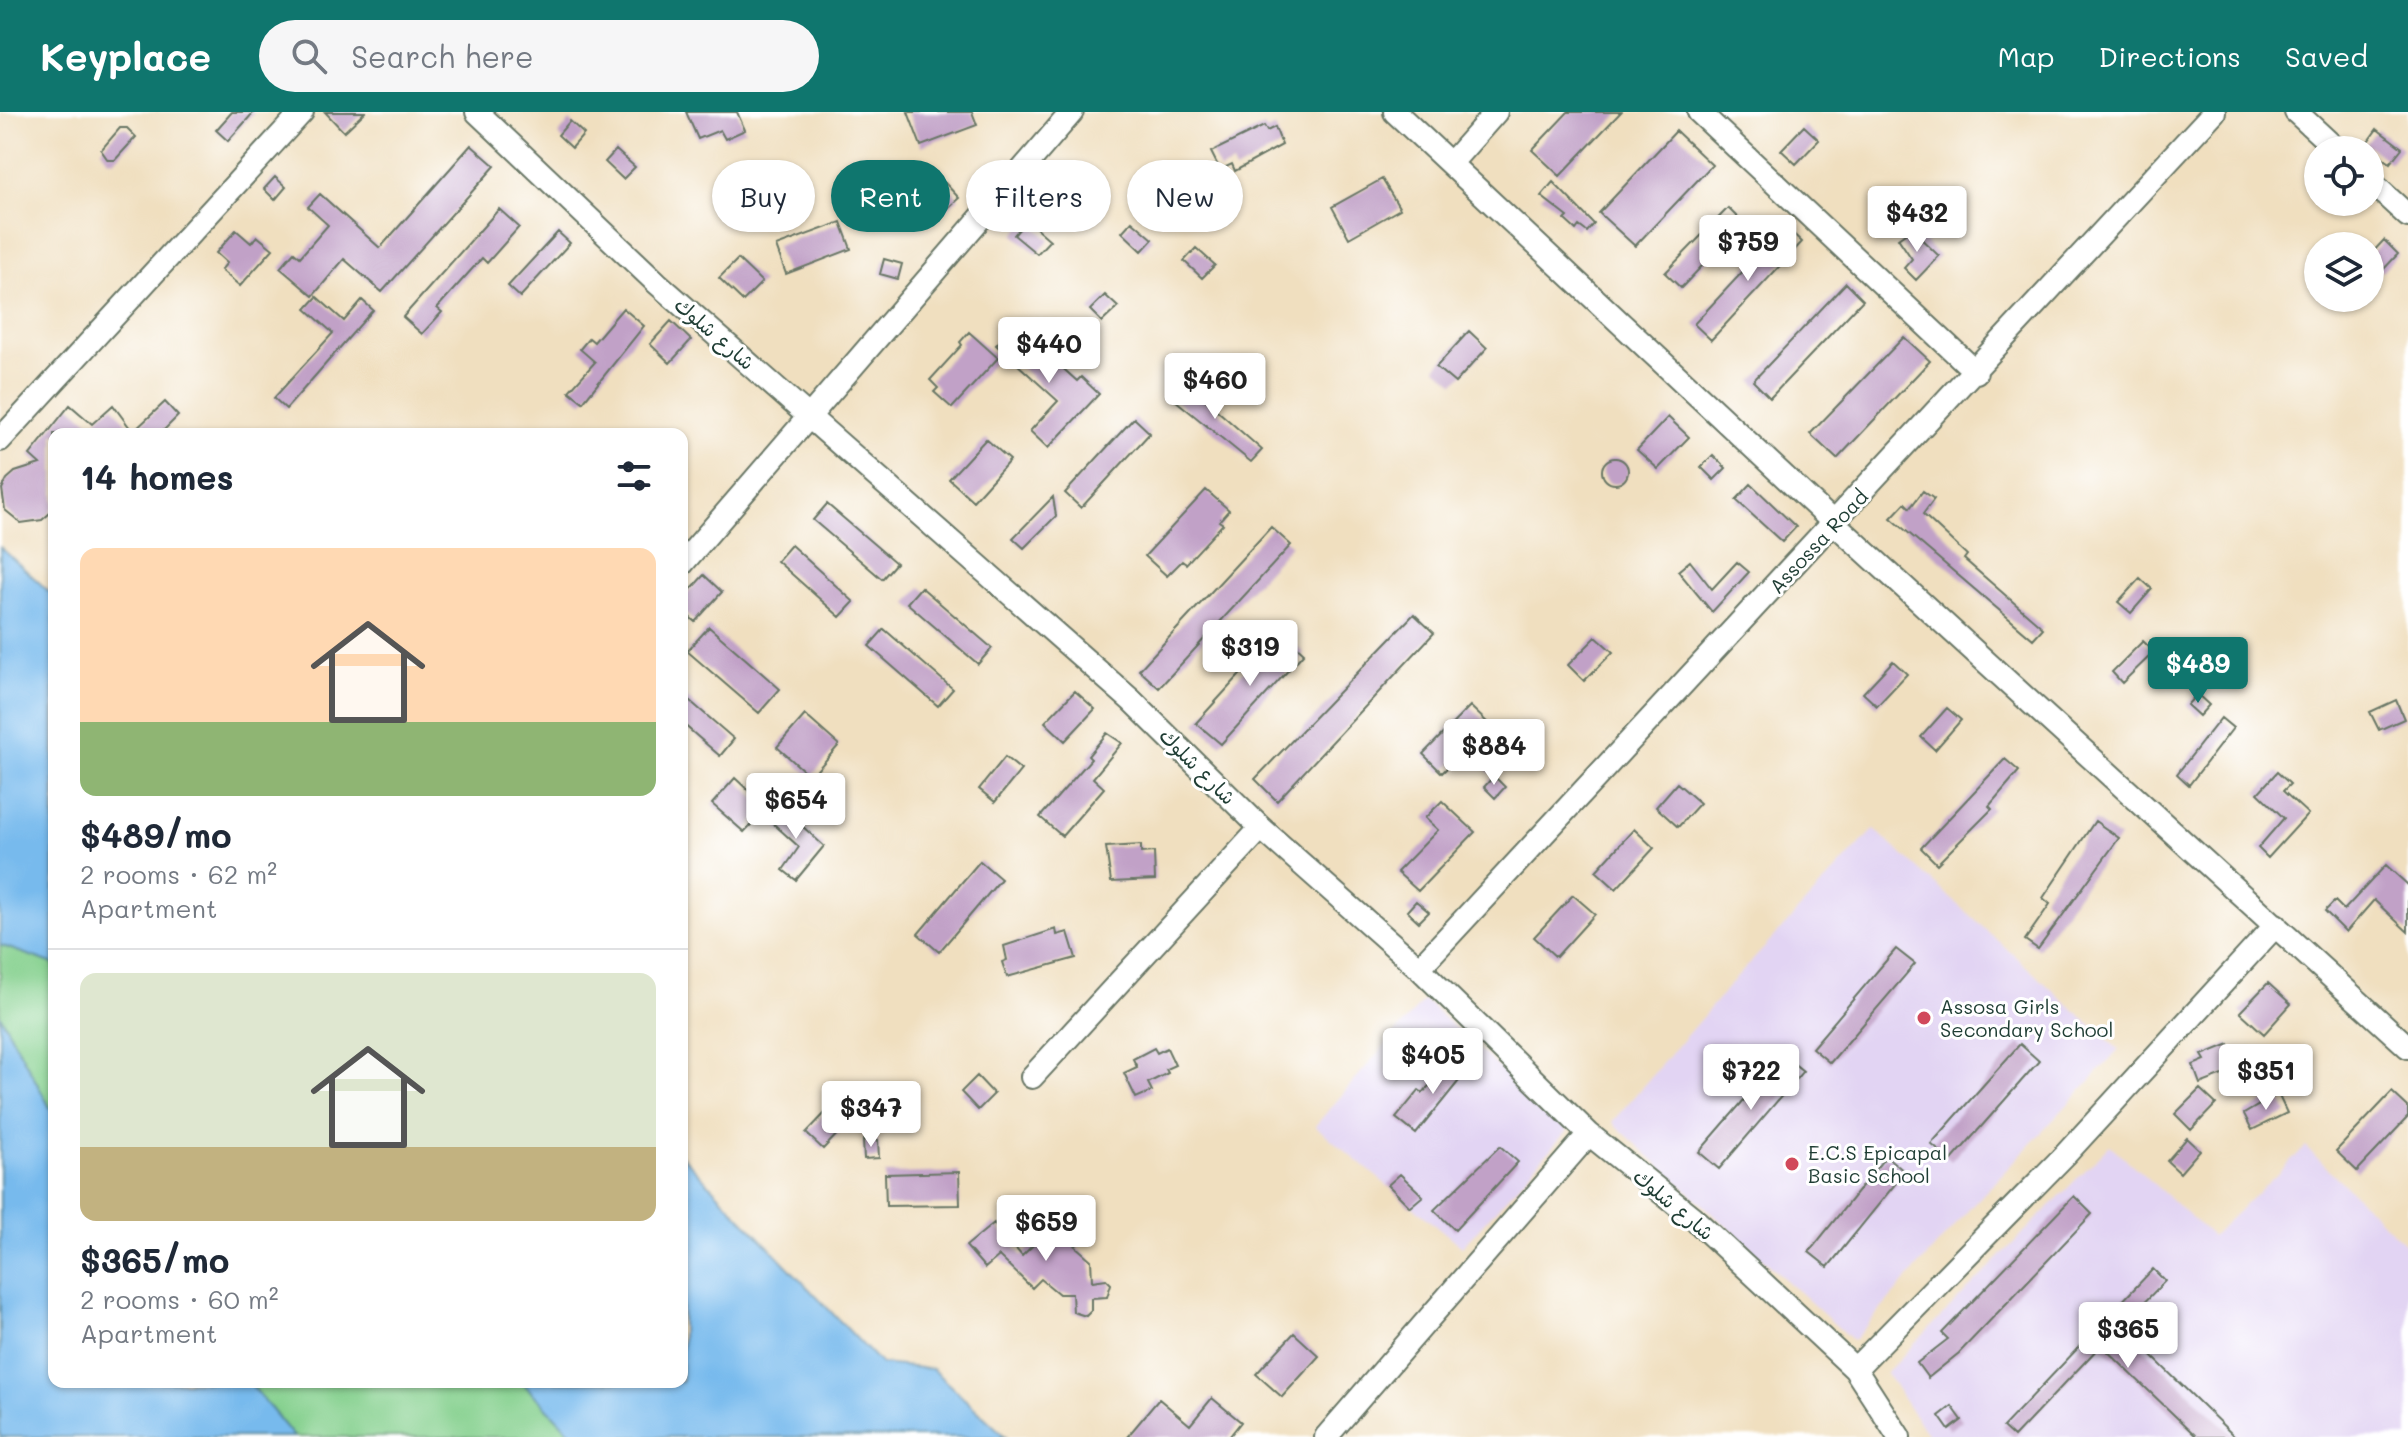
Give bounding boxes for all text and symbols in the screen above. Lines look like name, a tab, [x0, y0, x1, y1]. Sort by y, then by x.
search box	[259, 20, 819, 92]
text: Keyplace	[40, 31, 211, 81]
icon: search	[287, 34, 331, 78]
text: Search here	[351, 36, 534, 76]
text: Map	[1998, 38, 2055, 74]
text: Directions	[2099, 38, 2241, 74]
text: Saved	[2285, 38, 2368, 74]
map controls	[2304, 136, 2384, 312]
button: locate	[2304, 136, 2384, 216]
chip: Buy	[712, 160, 815, 232]
chip: Rent	[831, 160, 950, 232]
chip: Filters	[966, 160, 1111, 232]
chip: New	[1127, 160, 1243, 232]
pin: $432	[1870, 186, 1964, 254]
text: $432	[1886, 195, 1948, 229]
pin: $759	[1701, 215, 1795, 283]
text: $759	[1717, 224, 1779, 258]
button: layers	[2304, 232, 2384, 312]
street label: شارع شلوك	[668, 291, 760, 376]
pin: $440	[1002, 317, 1096, 385]
text: $440	[1016, 326, 1082, 360]
pin: $460	[1168, 353, 1262, 421]
text: $460	[1182, 362, 1248, 396]
text: 14 homes	[80, 454, 234, 499]
icon: filters	[612, 454, 656, 498]
street label: Assossa Road	[1763, 483, 1873, 599]
icon: home	[296, 600, 440, 744]
pin: $319	[1203, 620, 1297, 688]
text: $319	[1221, 629, 1279, 663]
pin: $489	[2151, 637, 2245, 705]
text: $489	[2166, 646, 2230, 680]
pin: $884	[1447, 719, 1541, 787]
street label: شارع شلوك	[1153, 722, 1242, 811]
text: $884	[1462, 728, 1526, 762]
pin: $654	[749, 773, 843, 841]
text: $654	[764, 782, 828, 816]
text: $489/mo	[80, 812, 232, 857]
text: 2 rooms · 62 m²	[80, 857, 277, 891]
text: Apartment	[80, 891, 217, 925]
place label: Assosa Girls Secondary School	[1940, 993, 2113, 1042]
marker: Assosa Girls Secondary School	[1915, 1009, 1933, 1027]
icon: home	[296, 1025, 440, 1169]
pin: $405	[1386, 1028, 1480, 1096]
text: $405	[1401, 1037, 1465, 1071]
pin: $722	[1704, 1044, 1798, 1112]
pin: $351	[2219, 1044, 2313, 1112]
text: $722	[1721, 1053, 1781, 1087]
text: $351	[2237, 1053, 2295, 1087]
pin: $347	[824, 1081, 918, 1149]
text: $347	[840, 1090, 902, 1124]
place label: E.C.S Epicapal Basic School	[1808, 1139, 1947, 1188]
marker: E.C.S Epicapal Basic School	[1783, 1155, 1801, 1173]
street label: شارع شلوك	[1627, 1163, 1720, 1247]
pin: $659	[999, 1195, 1093, 1263]
text: $659	[1015, 1204, 1077, 1238]
text: $365/mo	[80, 1237, 229, 1282]
text: 2 rooms · 60 m²	[80, 1282, 279, 1316]
pin: $365	[2081, 1302, 2175, 1370]
text: $365	[2097, 1311, 2159, 1345]
text: Apartment	[80, 1316, 217, 1350]

